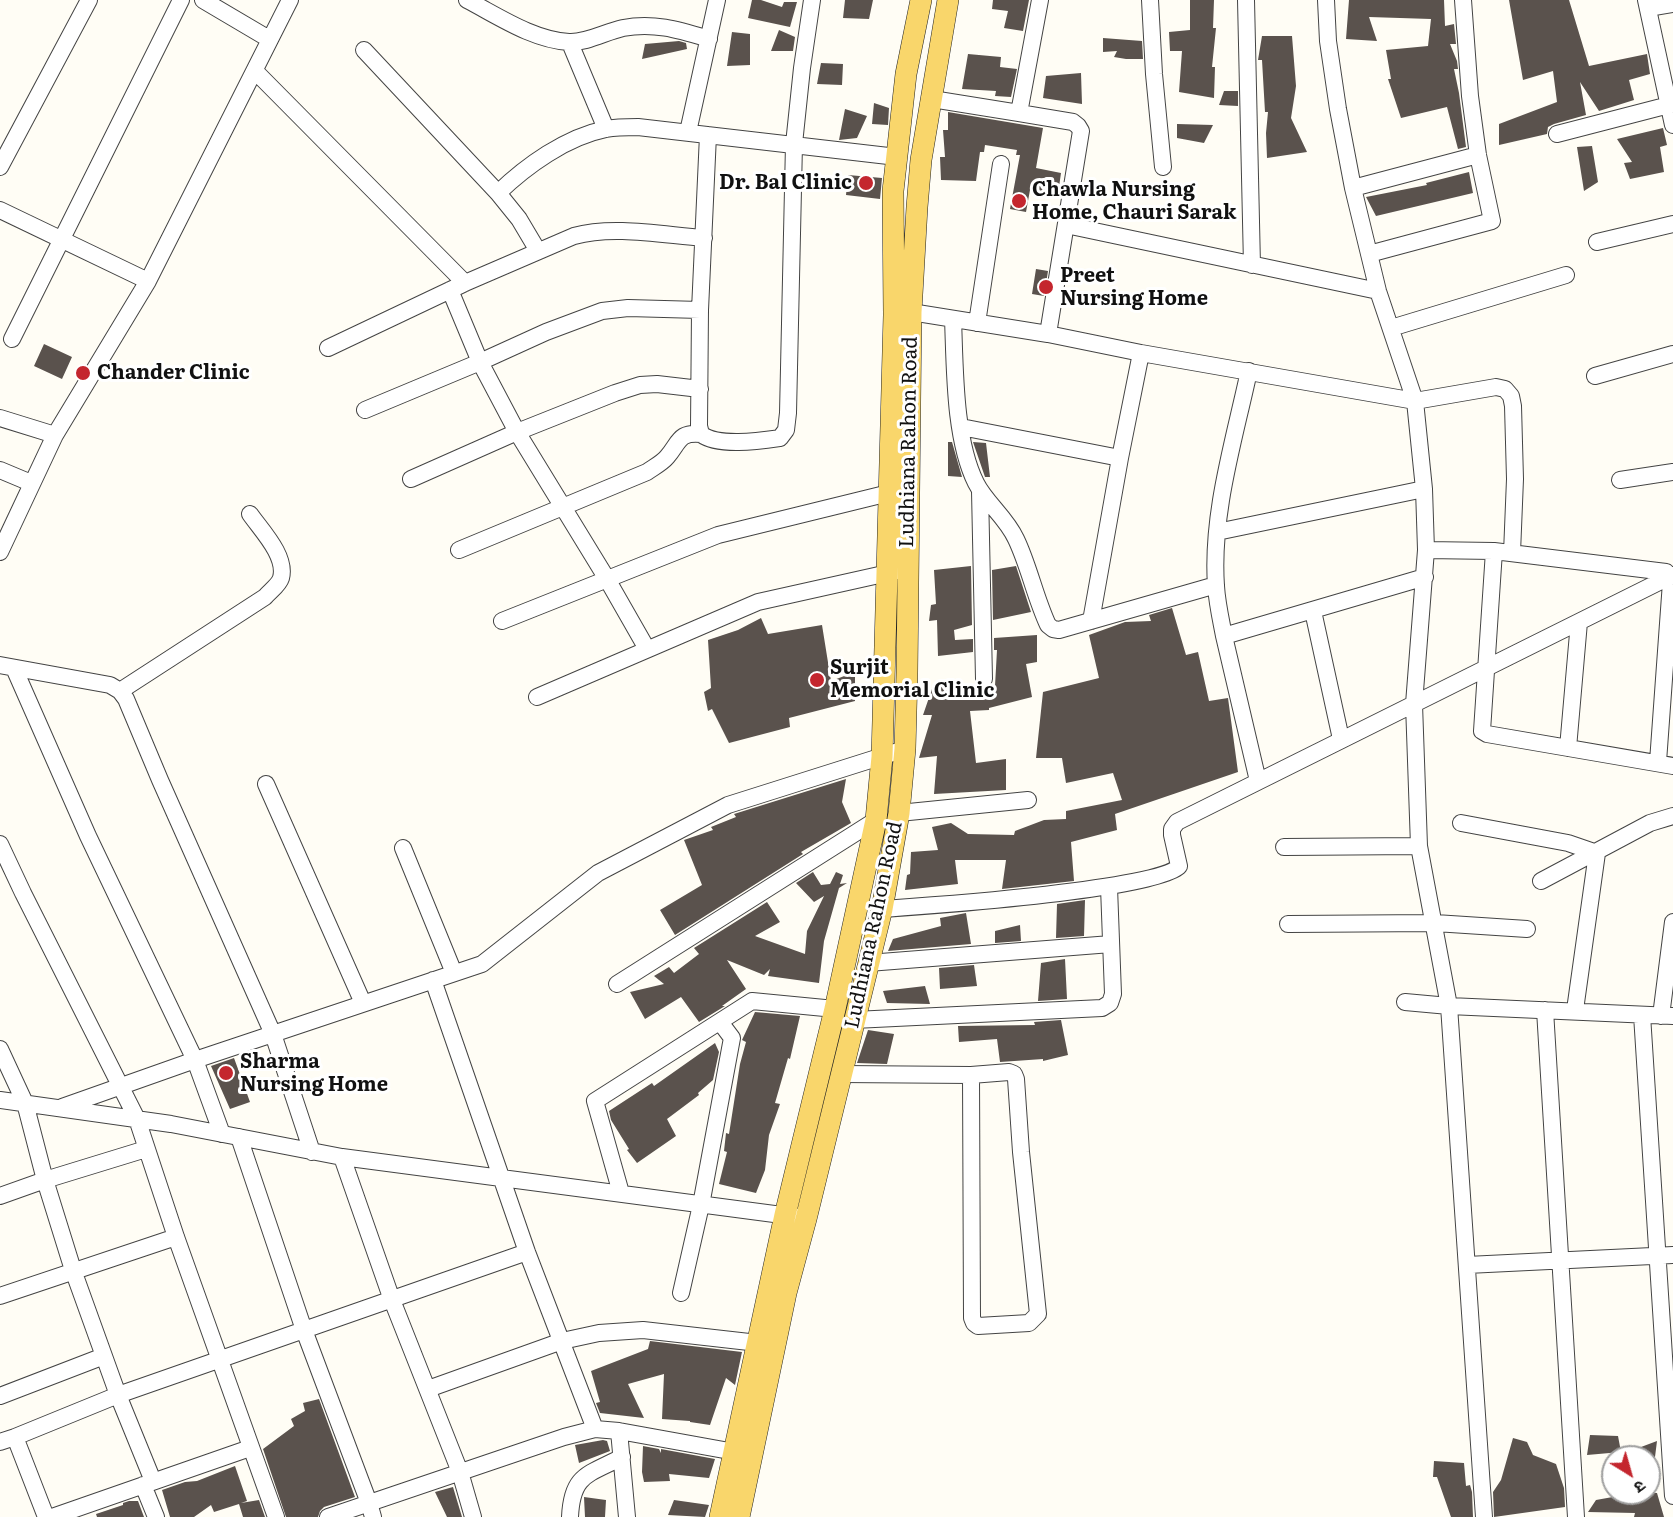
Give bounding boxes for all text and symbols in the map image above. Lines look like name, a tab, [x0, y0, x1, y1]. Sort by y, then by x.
place label: Dr. Bal Clinic	[719, 171, 852, 195]
marker: Dr. Bal Clinic	[857, 174, 875, 192]
place label: Chawla Nursing Home, Chauri Sarak	[1032, 178, 1236, 225]
marker: Chawla Nursing Home, Chauri Sarak	[1010, 192, 1028, 210]
place label: Preet Nursing Home	[1060, 264, 1208, 311]
marker: Preet Nursing Home	[1037, 278, 1055, 296]
street label: Ludhiana Rahon Road	[895, 336, 923, 548]
place label: Chander Clinic	[97, 361, 250, 385]
marker: Chander Clinic	[74, 364, 92, 382]
place label: Surjit Memorial Clinic	[830, 656, 994, 703]
marker: Surjit Memorial Clinic	[808, 671, 826, 689]
street label: Ludhiana Rahon Road	[840, 819, 908, 1031]
place label: Sharma Nursing Home	[240, 1050, 388, 1097]
marker: Sharma Nursing Home	[217, 1064, 235, 1082]
north arrow	[1601, 1445, 1661, 1505]
text: उ	[1630, 1475, 1652, 1500]

